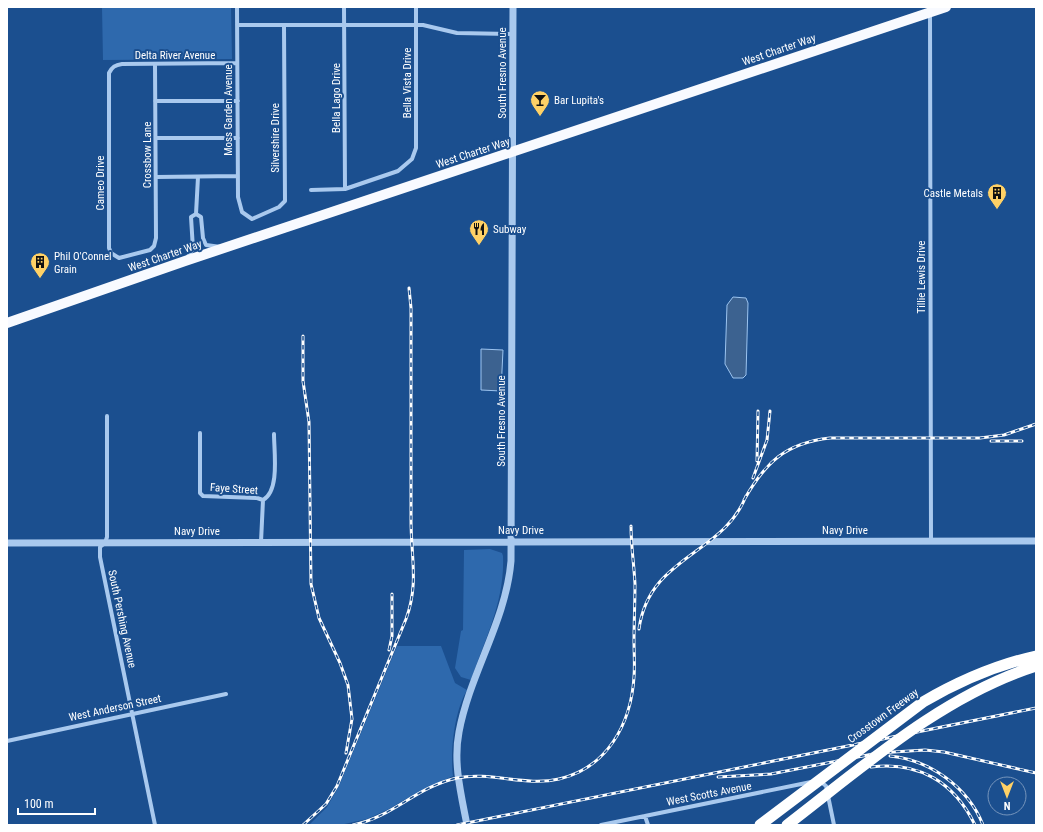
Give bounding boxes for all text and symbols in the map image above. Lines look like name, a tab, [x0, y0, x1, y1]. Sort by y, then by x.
street label: South Fresno Avenue	[496, 27, 509, 119]
street label: West Charter Way	[741, 31, 818, 69]
street label: Bella Vista Drive	[401, 48, 414, 118]
street label: Delta River Avenue	[135, 49, 215, 62]
street label: Bella Lago Drive	[330, 63, 343, 133]
street label: Moss Garden Avenue	[222, 64, 235, 156]
bar icon: Bar Lupita's	[529, 89, 551, 117]
place label: Bar Lupita's	[554, 94, 604, 107]
street label: Silvershire Drive	[269, 103, 282, 173]
street label: Crossbow Lane	[141, 122, 154, 188]
street label: West Charter Way	[434, 135, 512, 171]
street label: Cameo Drive	[94, 156, 107, 210]
building icon: Castle Metals	[986, 182, 1008, 210]
place label: Castle Metals	[923, 187, 983, 200]
restaurant icon: Subway	[468, 218, 490, 246]
place label: Subway	[493, 223, 527, 236]
street label: West Charter Way	[127, 237, 204, 275]
street label: Tillie Lewis Drive	[915, 240, 928, 314]
place label: Phil O'Connel Grain	[54, 250, 112, 276]
building icon: Phil O'Connel Grain	[29, 251, 51, 279]
street label: South Fresno Avenue	[495, 375, 508, 467]
street label: Faye Street	[209, 481, 259, 497]
street label: Navy Drive	[498, 524, 544, 537]
street label: Navy Drive	[822, 524, 868, 537]
street label: Navy Drive	[174, 525, 220, 538]
street label: South Pershing Avenue	[105, 569, 139, 669]
street label: Crosstown Freeway	[845, 686, 921, 746]
street label: West Anderson Street	[68, 692, 162, 724]
north arrow	[987, 776, 1027, 816]
street label: West Scotts Avenue	[665, 779, 753, 809]
scale bar	[18, 790, 95, 816]
text: 100 m	[24, 797, 54, 811]
text: N	[1003, 799, 1010, 812]

